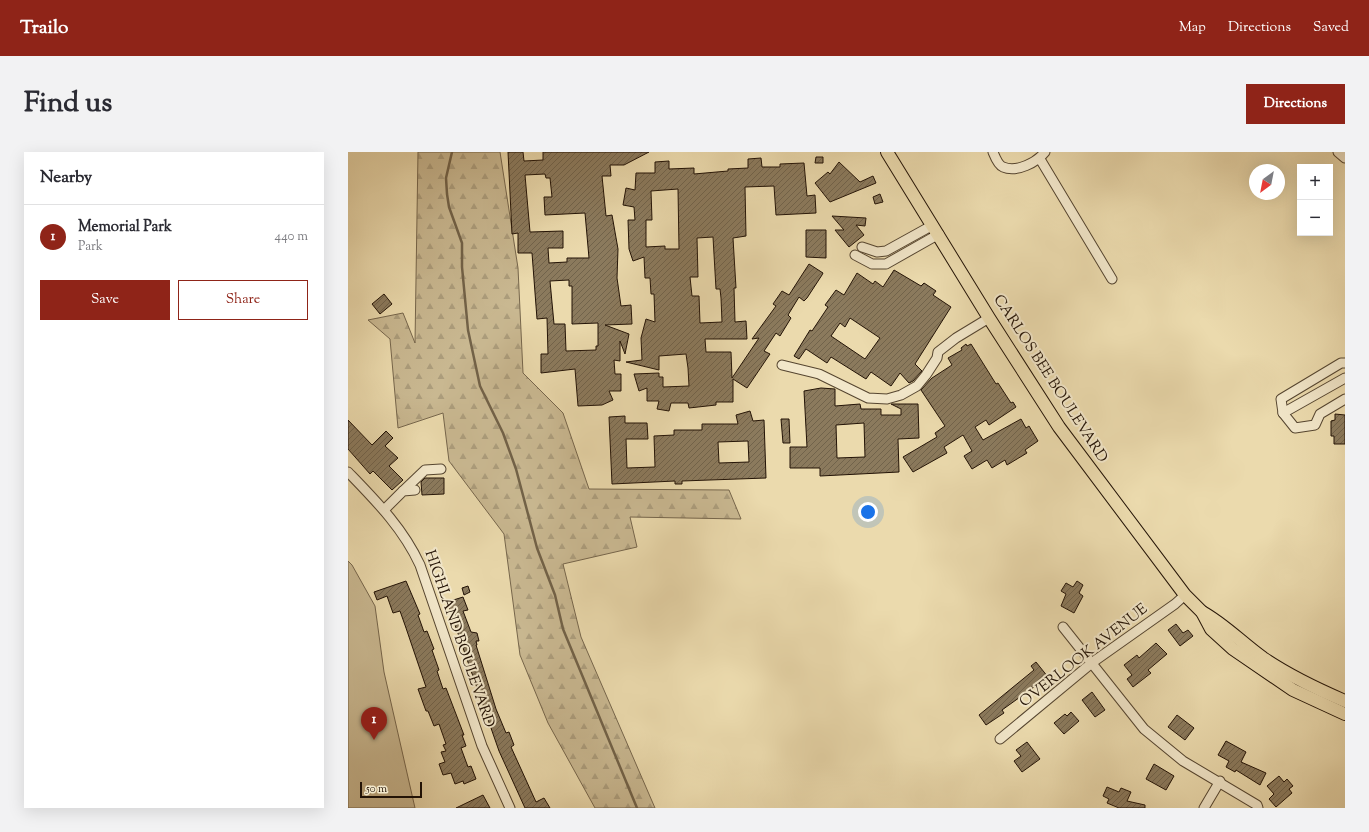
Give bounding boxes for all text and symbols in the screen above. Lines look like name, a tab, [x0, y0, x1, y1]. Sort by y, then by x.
text: Trailo	[20, 15, 68, 42]
text: Map	[1179, 18, 1206, 38]
text: Directions	[1228, 18, 1291, 38]
text: Saved	[1313, 18, 1349, 38]
text: Find us	[24, 84, 112, 124]
button: Directions	[1246, 84, 1345, 124]
north arrow	[1249, 164, 1285, 200]
map controls	[1297, 164, 1333, 236]
button: +	[1297, 164, 1333, 200]
text: Nearby	[40, 166, 92, 190]
button: −	[1297, 200, 1333, 236]
text: Memorial Park	[78, 217, 172, 238]
text: 1	[51, 228, 55, 246]
text: 440 m	[275, 228, 308, 246]
text: Park	[78, 238, 103, 256]
button: Save	[40, 280, 170, 320]
button: Share	[178, 280, 308, 320]
street label: CARLOS BEE BOULEVARD	[988, 291, 1112, 467]
your location	[858, 502, 878, 522]
street label: HIGHLAND BOULEVARD	[419, 547, 499, 731]
street label: OVERLOOK AVENUE	[1015, 599, 1153, 713]
pin: 1	[361, 707, 387, 740]
scale bar	[360, 780, 422, 799]
text: 50 m	[366, 781, 387, 797]

